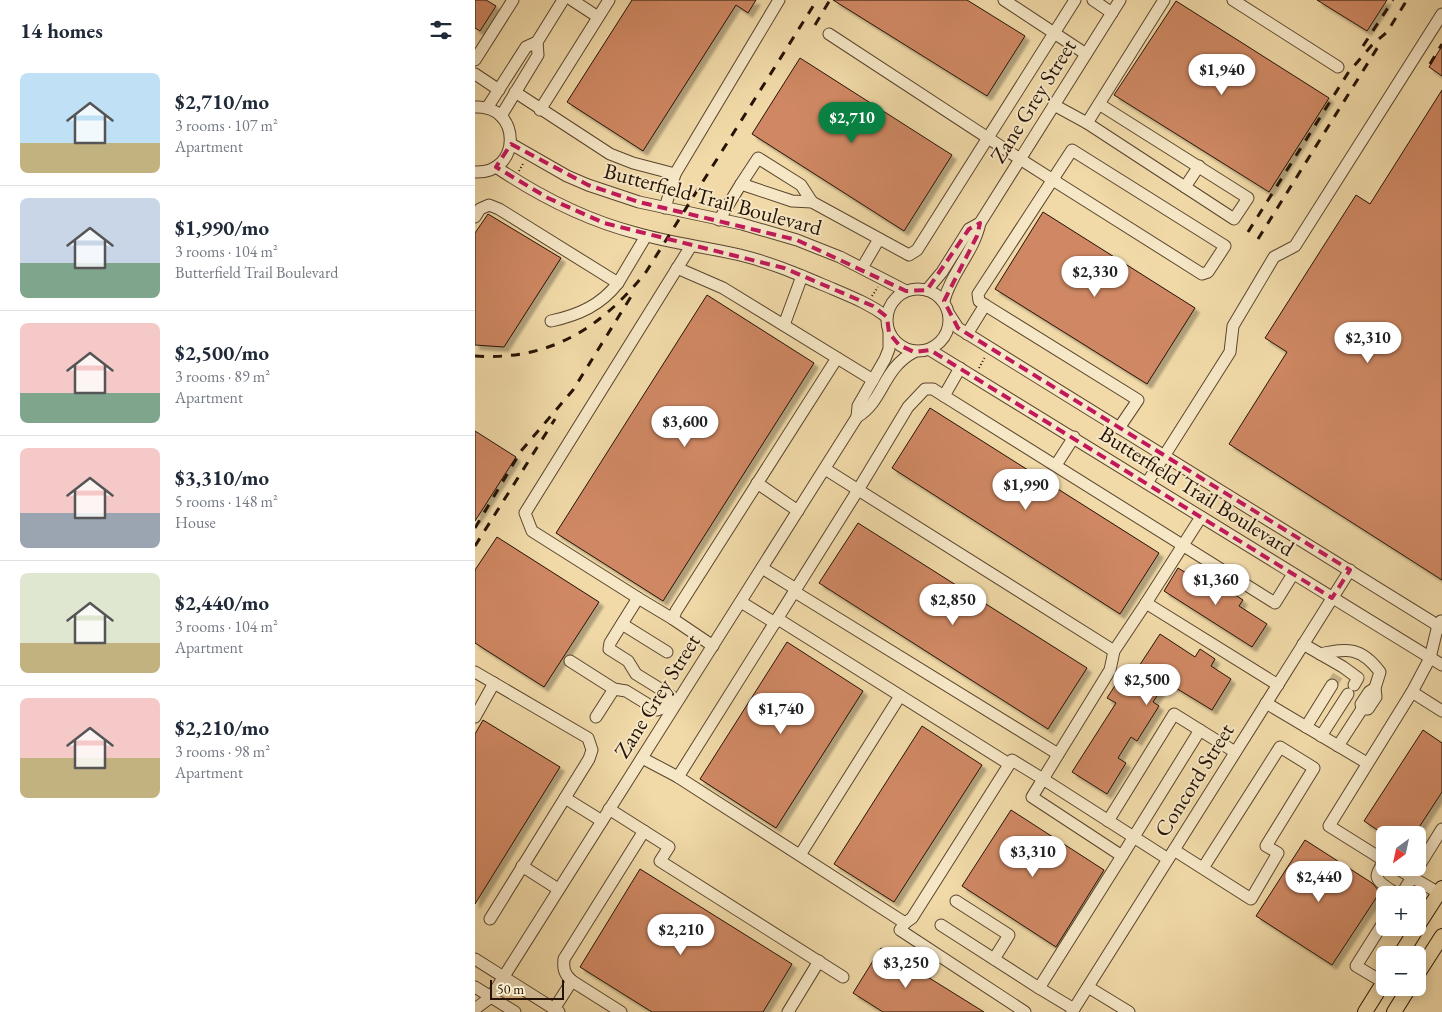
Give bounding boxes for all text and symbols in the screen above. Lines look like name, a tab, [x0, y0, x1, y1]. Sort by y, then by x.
icon: filters	[427, 16, 455, 44]
text: 14 homes	[20, 17, 103, 44]
street label: Zane Grey Street	[983, 33, 1083, 168]
pin: $1,940	[1181, 54, 1263, 96]
text: $1,940	[1199, 59, 1245, 80]
text: $2,710/mo	[175, 88, 269, 115]
icon: home	[60, 93, 120, 153]
pin: $2,710	[811, 102, 893, 144]
text: $2,710	[829, 107, 875, 128]
text: 3 rooms · 107 m²	[175, 115, 278, 136]
text: Apartment	[175, 136, 243, 157]
street label: Butterfield Trail Boulevard	[601, 156, 826, 242]
text: $1,990/mo	[175, 214, 269, 241]
icon: home	[60, 218, 120, 278]
text: 3 rooms · 104 m²	[175, 241, 278, 262]
pin: $2,330	[1054, 256, 1136, 298]
text: $2,330	[1072, 261, 1118, 282]
text: Butterfield Trail Boulevard	[175, 262, 338, 283]
pin: $2,310	[1327, 322, 1409, 364]
text: $2,310	[1345, 327, 1391, 348]
text: $2,500/mo	[175, 339, 269, 366]
icon: home	[60, 343, 120, 403]
text: 3 rooms · 89 m²	[175, 366, 270, 387]
text: Apartment	[175, 387, 243, 408]
pin: $3,600	[644, 406, 726, 448]
text: $3,600	[662, 411, 708, 432]
street label: Butterfield Trail Boulevard	[1094, 419, 1301, 563]
text: $3,310/mo	[175, 464, 269, 491]
icon: home	[60, 468, 120, 528]
pin: $1,990	[985, 468, 1067, 511]
text: $1,990	[1003, 474, 1049, 495]
text: 5 rooms · 148 m²	[175, 491, 278, 512]
text: House	[175, 512, 216, 533]
pin: $1,360	[1175, 564, 1257, 606]
text: $1,360	[1193, 569, 1239, 590]
pin: $2,850	[912, 584, 994, 626]
text: $2,440/mo	[175, 589, 269, 616]
text: $2,850	[930, 589, 976, 610]
icon: home	[60, 593, 120, 653]
text: 3 rooms · 104 m²	[175, 616, 278, 637]
street label: Zane Grey Street	[607, 628, 707, 763]
text: Apartment	[175, 637, 243, 658]
pin: $2,500	[1106, 664, 1188, 706]
text: $2,500	[1124, 669, 1170, 690]
pin: $1,740	[740, 692, 822, 735]
text: $1,740	[758, 698, 804, 719]
text: $2,210/mo	[175, 714, 269, 741]
icon: home	[60, 718, 120, 778]
street label: Concord Street	[1148, 718, 1240, 842]
text: 3 rooms · 98 m²	[175, 741, 270, 762]
text: Apartment	[175, 762, 243, 783]
north arrow	[1376, 826, 1426, 876]
map controls	[1376, 826, 1426, 996]
pin: $3,310	[992, 836, 1074, 878]
text: $3,310	[1010, 841, 1056, 862]
pin: $2,440	[1278, 860, 1360, 903]
text: $2,440	[1296, 866, 1342, 887]
button: +	[1376, 886, 1426, 936]
pin: $2,210	[640, 914, 722, 956]
text: $2,210	[658, 919, 704, 940]
pin: $3,250	[865, 946, 947, 989]
button: −	[1376, 946, 1426, 996]
text: $3,250	[883, 952, 929, 973]
scale bar	[490, 977, 564, 1000]
text: 50 m	[497, 980, 524, 998]

